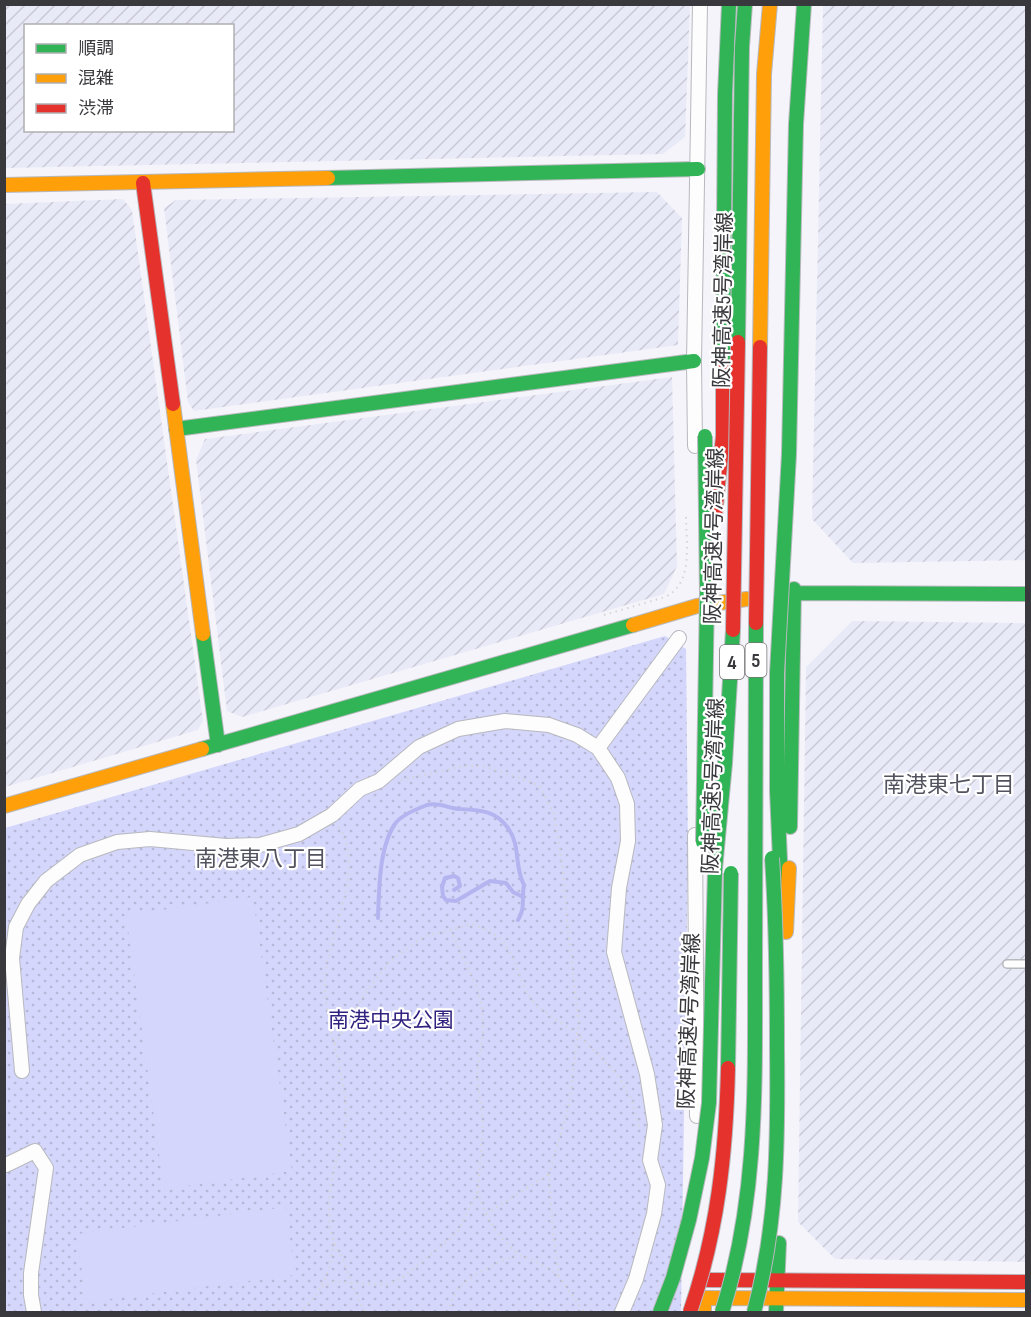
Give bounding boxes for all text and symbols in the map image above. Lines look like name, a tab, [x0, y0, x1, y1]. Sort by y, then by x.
legend	[24, 24, 234, 132]
text: 順調	[78, 38, 114, 59]
text: 混雑	[78, 68, 114, 89]
text: 渋滞	[78, 98, 114, 119]
street label: 阪神高速5号湾岸線	[709, 212, 738, 388]
street label: 阪神高速4号湾岸線	[700, 447, 729, 625]
road number: 5	[746, 643, 766, 677]
road number: 4	[720, 645, 744, 679]
street label: 阪神高速5号湾岸線	[698, 697, 729, 875]
district label: 南港東七丁目	[883, 772, 1015, 799]
district label: 南港東八丁目	[195, 846, 327, 873]
street label: 阪神高速4号湾岸線	[674, 932, 705, 1110]
park label: 南港中央公園	[328, 1008, 454, 1033]

